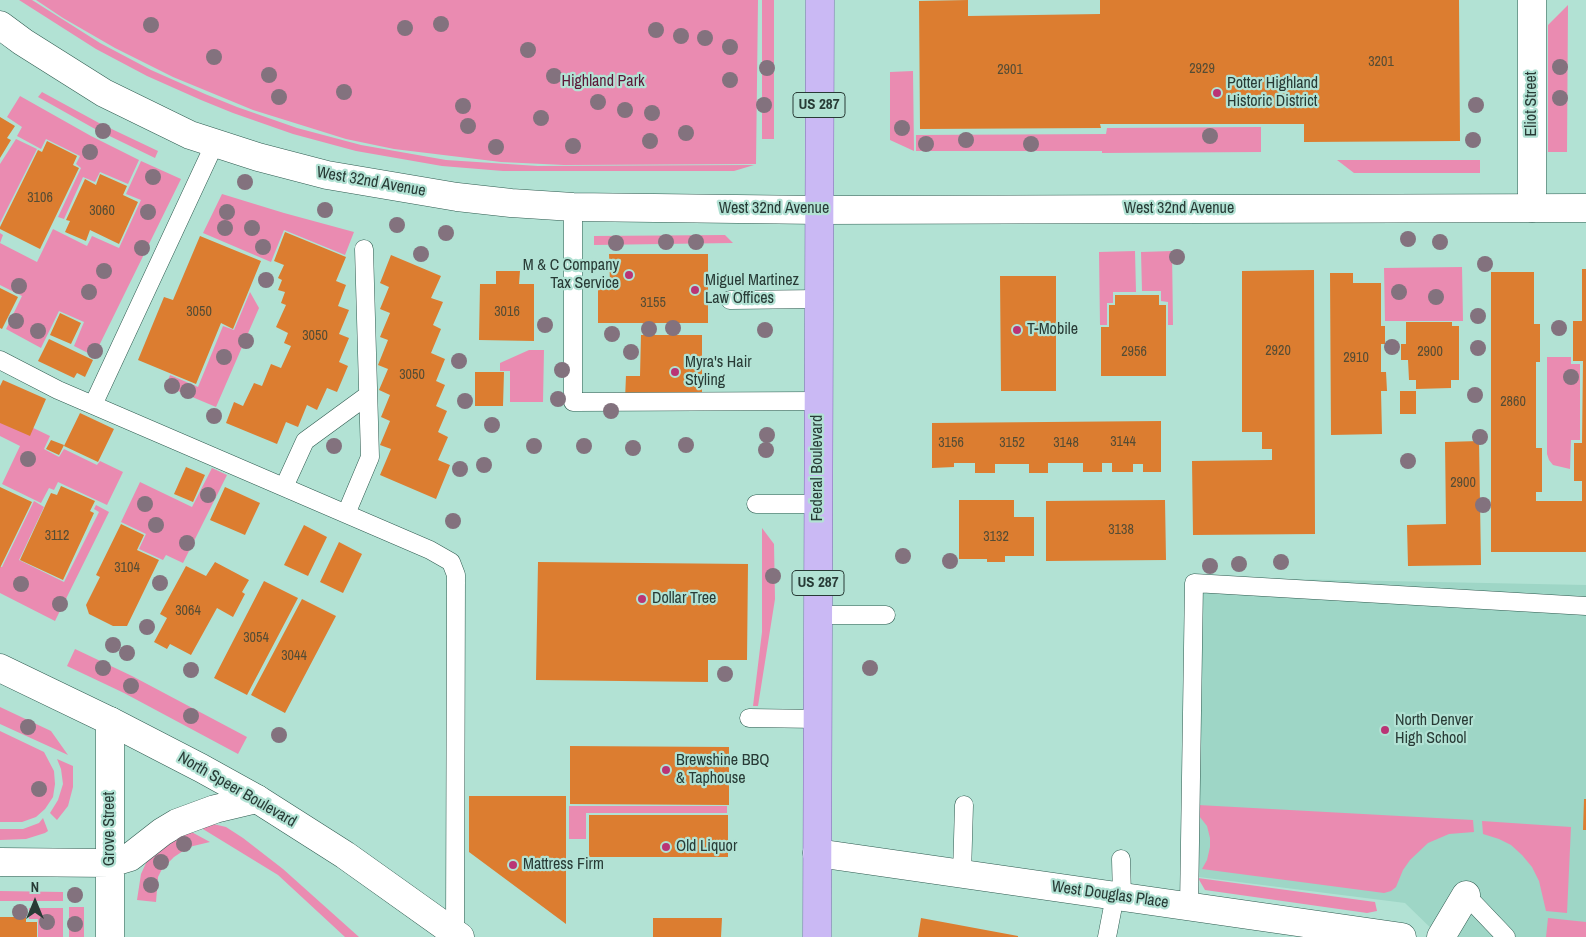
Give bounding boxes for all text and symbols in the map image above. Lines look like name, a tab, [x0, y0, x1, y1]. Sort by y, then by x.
house number: 3201	[1368, 54, 1394, 70]
house number: 2929	[1189, 61, 1215, 77]
house number: 2901	[997, 62, 1023, 78]
park label: Highland Park	[561, 72, 645, 92]
street label: Eliot Street	[1522, 72, 1542, 136]
place label: Potter Highland Historic District	[1227, 74, 1318, 112]
marker: Potter Highland Historic District	[1211, 87, 1223, 99]
road number: US 287	[793, 92, 845, 118]
street label: West 32nd Avenue	[315, 163, 427, 201]
house number: 3106	[27, 190, 53, 206]
street label: West 32nd Avenue	[719, 199, 829, 219]
street label: West 32nd Avenue	[1124, 199, 1234, 219]
house number: 3060	[89, 203, 115, 219]
place label: M & C Company Tax Service	[523, 256, 619, 294]
marker: M & C Company Tax Service	[623, 269, 635, 281]
place label: Miguel Martinez Law Offices	[705, 271, 799, 309]
marker: Miguel Martinez Law Offices	[689, 284, 701, 296]
house number: 3155	[640, 295, 666, 311]
house number: 3050	[186, 304, 212, 320]
house number: 3016	[494, 304, 520, 320]
place label: T-Mobile	[1027, 320, 1078, 340]
marker: T-Mobile	[1011, 324, 1023, 336]
house number: 3050	[302, 328, 328, 344]
house number: 2920	[1265, 343, 1291, 359]
house number: 2956	[1121, 344, 1147, 360]
house number: 2900	[1417, 344, 1443, 360]
house number: 2910	[1343, 350, 1369, 366]
place label: Myra's Hair Styling	[685, 353, 752, 391]
marker: Myra's Hair Styling	[669, 366, 681, 378]
house number: 3050	[399, 367, 425, 383]
house number: 2860	[1500, 394, 1526, 410]
street label: Federal Boulevard	[808, 415, 828, 521]
house number: 3144	[1110, 434, 1136, 450]
house number: 3156	[938, 435, 964, 451]
house number: 3152	[999, 435, 1025, 451]
house number: 3148	[1053, 435, 1079, 451]
house number: 2900	[1450, 475, 1476, 491]
house number: 3138	[1108, 522, 1134, 538]
house number: 3112	[45, 528, 69, 544]
house number: 3132	[983, 529, 1009, 545]
house number: 3104	[114, 560, 140, 576]
road number: US 287	[792, 570, 844, 596]
place label: Dollar Tree	[652, 589, 716, 609]
marker: Dollar Tree	[636, 593, 648, 605]
house number: 3064	[175, 603, 201, 619]
house number: 3054	[243, 630, 269, 646]
house number: 3044	[281, 648, 307, 664]
place label: North Denver High School	[1395, 711, 1473, 749]
marker: North Denver High School	[1379, 724, 1391, 736]
street label: North Speer Boulevard	[174, 748, 300, 832]
place label: Brewshine BBQ & Taphouse	[676, 751, 769, 789]
marker: Brewshine BBQ & Taphouse	[660, 764, 672, 776]
street label: Grove Street	[100, 792, 120, 866]
place label: Old Liquor	[676, 837, 737, 857]
marker: Old Liquor	[660, 841, 672, 853]
place label: Mattress Firm	[523, 855, 604, 875]
marker: Mattress Firm	[507, 859, 519, 871]
north arrow	[10, 877, 60, 927]
street label: West Douglas Place	[1050, 877, 1170, 913]
text: N	[31, 878, 39, 896]

